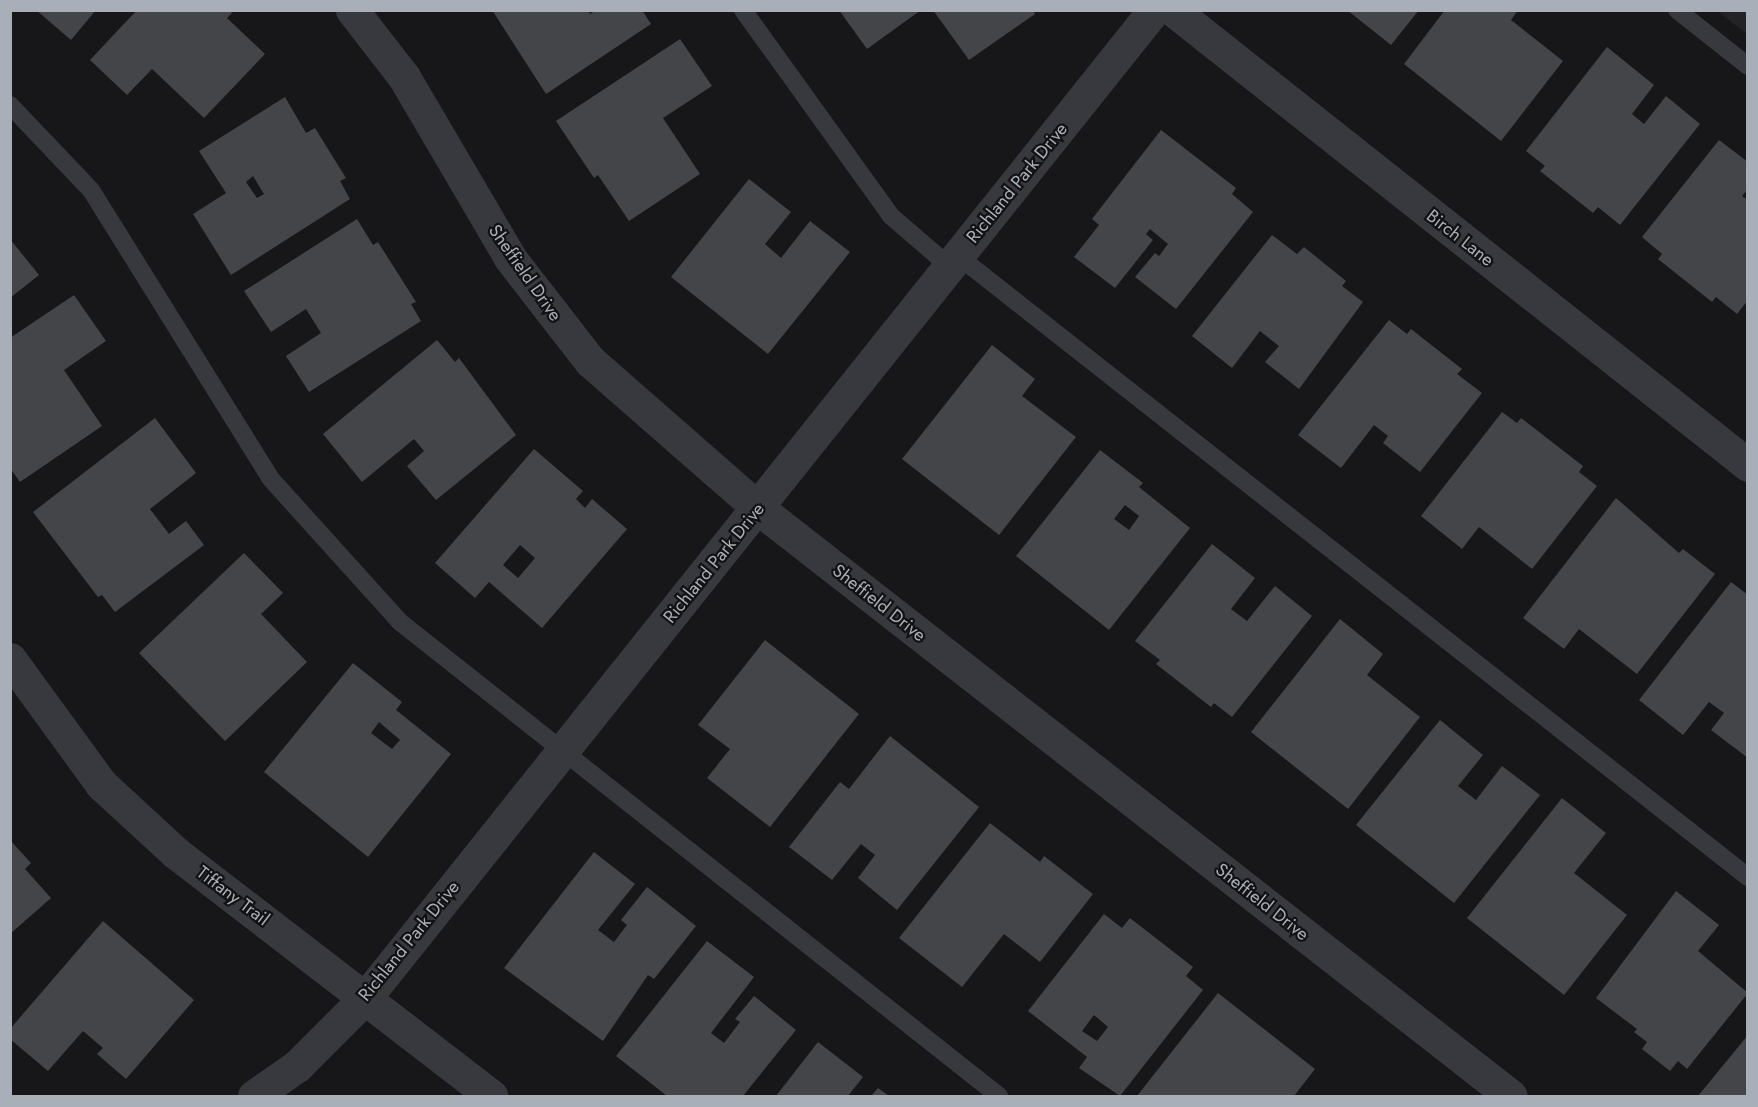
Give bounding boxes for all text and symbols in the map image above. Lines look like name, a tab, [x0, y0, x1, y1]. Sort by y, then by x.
street label: Richland Park Drive	[962, 119, 1072, 247]
street label: Birch Lane	[1422, 205, 1498, 271]
street label: Sheffield Drive	[484, 221, 566, 325]
street label: Richland Park Drive	[659, 499, 769, 627]
street label: Sheffield Drive	[828, 560, 930, 646]
street label: Sheffield Drive	[1211, 859, 1313, 945]
street label: Tiffany Trail	[192, 862, 274, 930]
street label: Richland Park Drive	[354, 877, 464, 1005]

